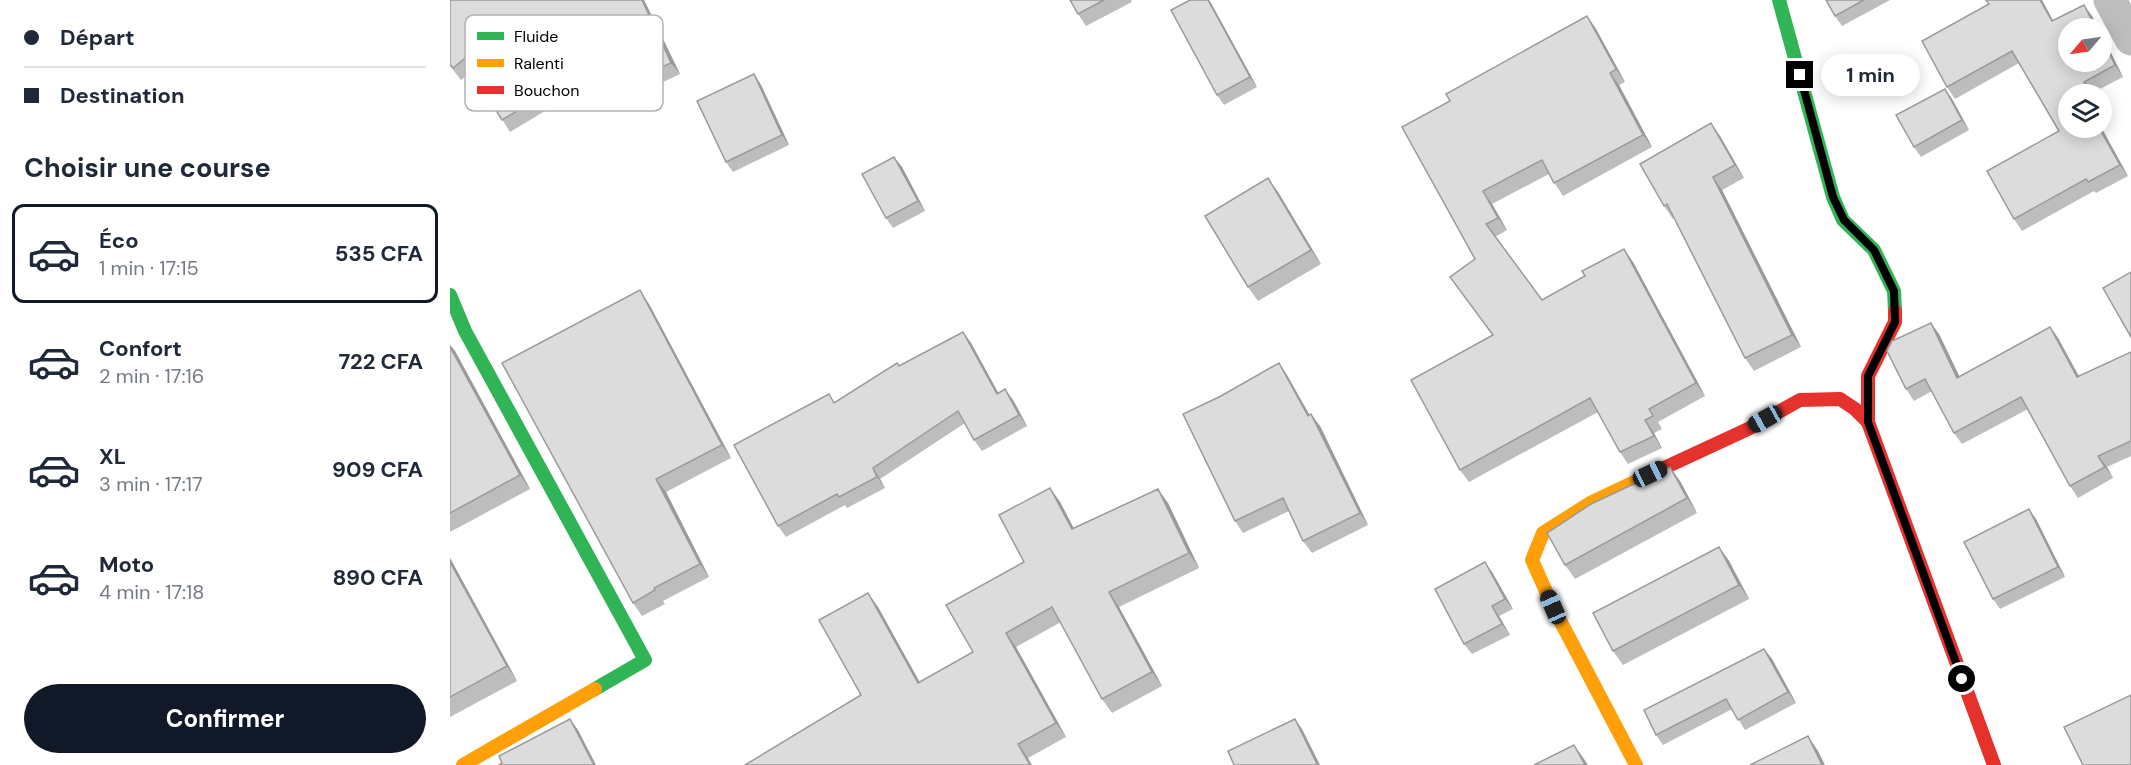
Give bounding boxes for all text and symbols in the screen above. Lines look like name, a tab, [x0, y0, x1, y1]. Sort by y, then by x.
legend	[465, 15, 663, 111]
north arrow	[2058, 18, 2112, 72]
map controls	[2058, 18, 2112, 138]
text: Départ	[60, 23, 135, 52]
text: Fluide	[514, 26, 558, 47]
text: Ralenti	[514, 53, 564, 74]
callout: 1 min	[1821, 54, 1920, 96]
route end	[1786, 61, 1813, 88]
text: 1 min	[1846, 62, 1895, 88]
text: Bouchon	[514, 80, 579, 101]
text: Destination	[60, 81, 185, 110]
button: layers	[2058, 84, 2112, 138]
text: Choisir une course	[24, 150, 271, 185]
text: Éco	[99, 226, 139, 255]
icon: car	[27, 227, 81, 281]
text: 535 CFA	[335, 239, 423, 268]
text: 1 min · 17:15	[99, 255, 199, 281]
text: Confort	[99, 334, 182, 363]
icon: car	[27, 335, 81, 389]
text: 722 CFA	[338, 347, 423, 376]
text: 2 min · 17:16	[99, 363, 204, 389]
car	[1745, 402, 1785, 436]
text: XL	[99, 442, 126, 471]
icon: car	[27, 443, 81, 497]
text: 909 CFA	[332, 455, 423, 484]
car	[1630, 458, 1670, 490]
text: 3 min · 17:17	[99, 471, 203, 497]
text: Moto	[99, 550, 154, 579]
icon: car	[27, 551, 81, 605]
text: 890 CFA	[333, 563, 423, 592]
text: 4 min · 17:18	[99, 579, 205, 605]
car	[1537, 587, 1569, 627]
route start	[1948, 665, 1975, 692]
button: Confirmer	[24, 684, 426, 753]

